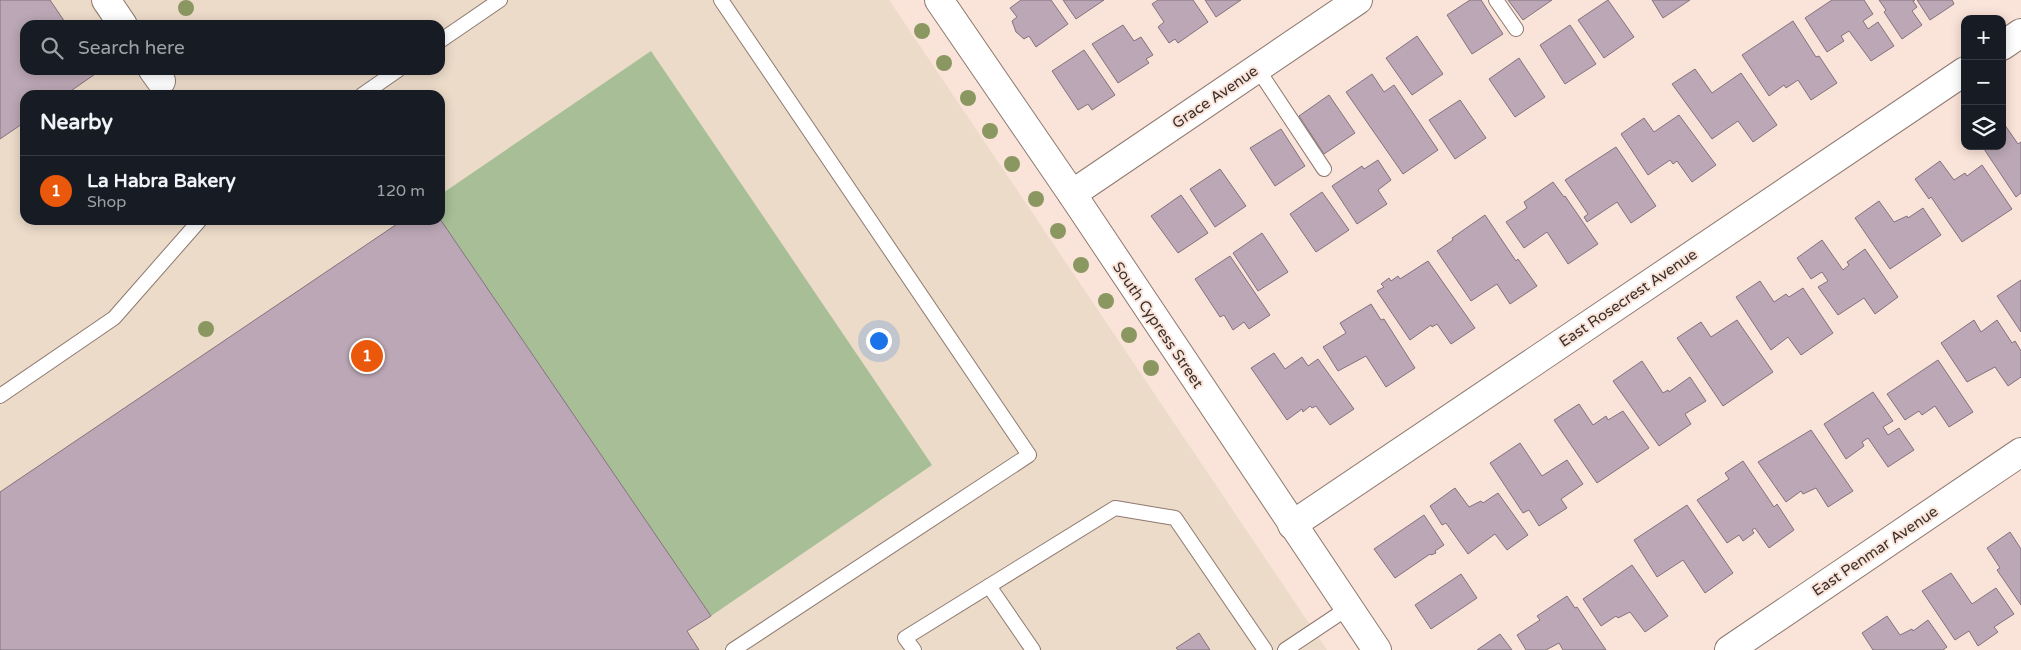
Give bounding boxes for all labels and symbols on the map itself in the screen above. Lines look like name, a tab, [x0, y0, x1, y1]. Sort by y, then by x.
street label: Grace Avenue	[1169, 62, 1261, 132]
street label: East Rosecrest Avenue	[1556, 245, 1700, 351]
street label: South Cypress Street	[1109, 258, 1207, 392]
your location	[866, 328, 892, 354]
pin: 1	[351, 337, 383, 375]
street label: East Penmar Avenue	[1809, 502, 1941, 600]

